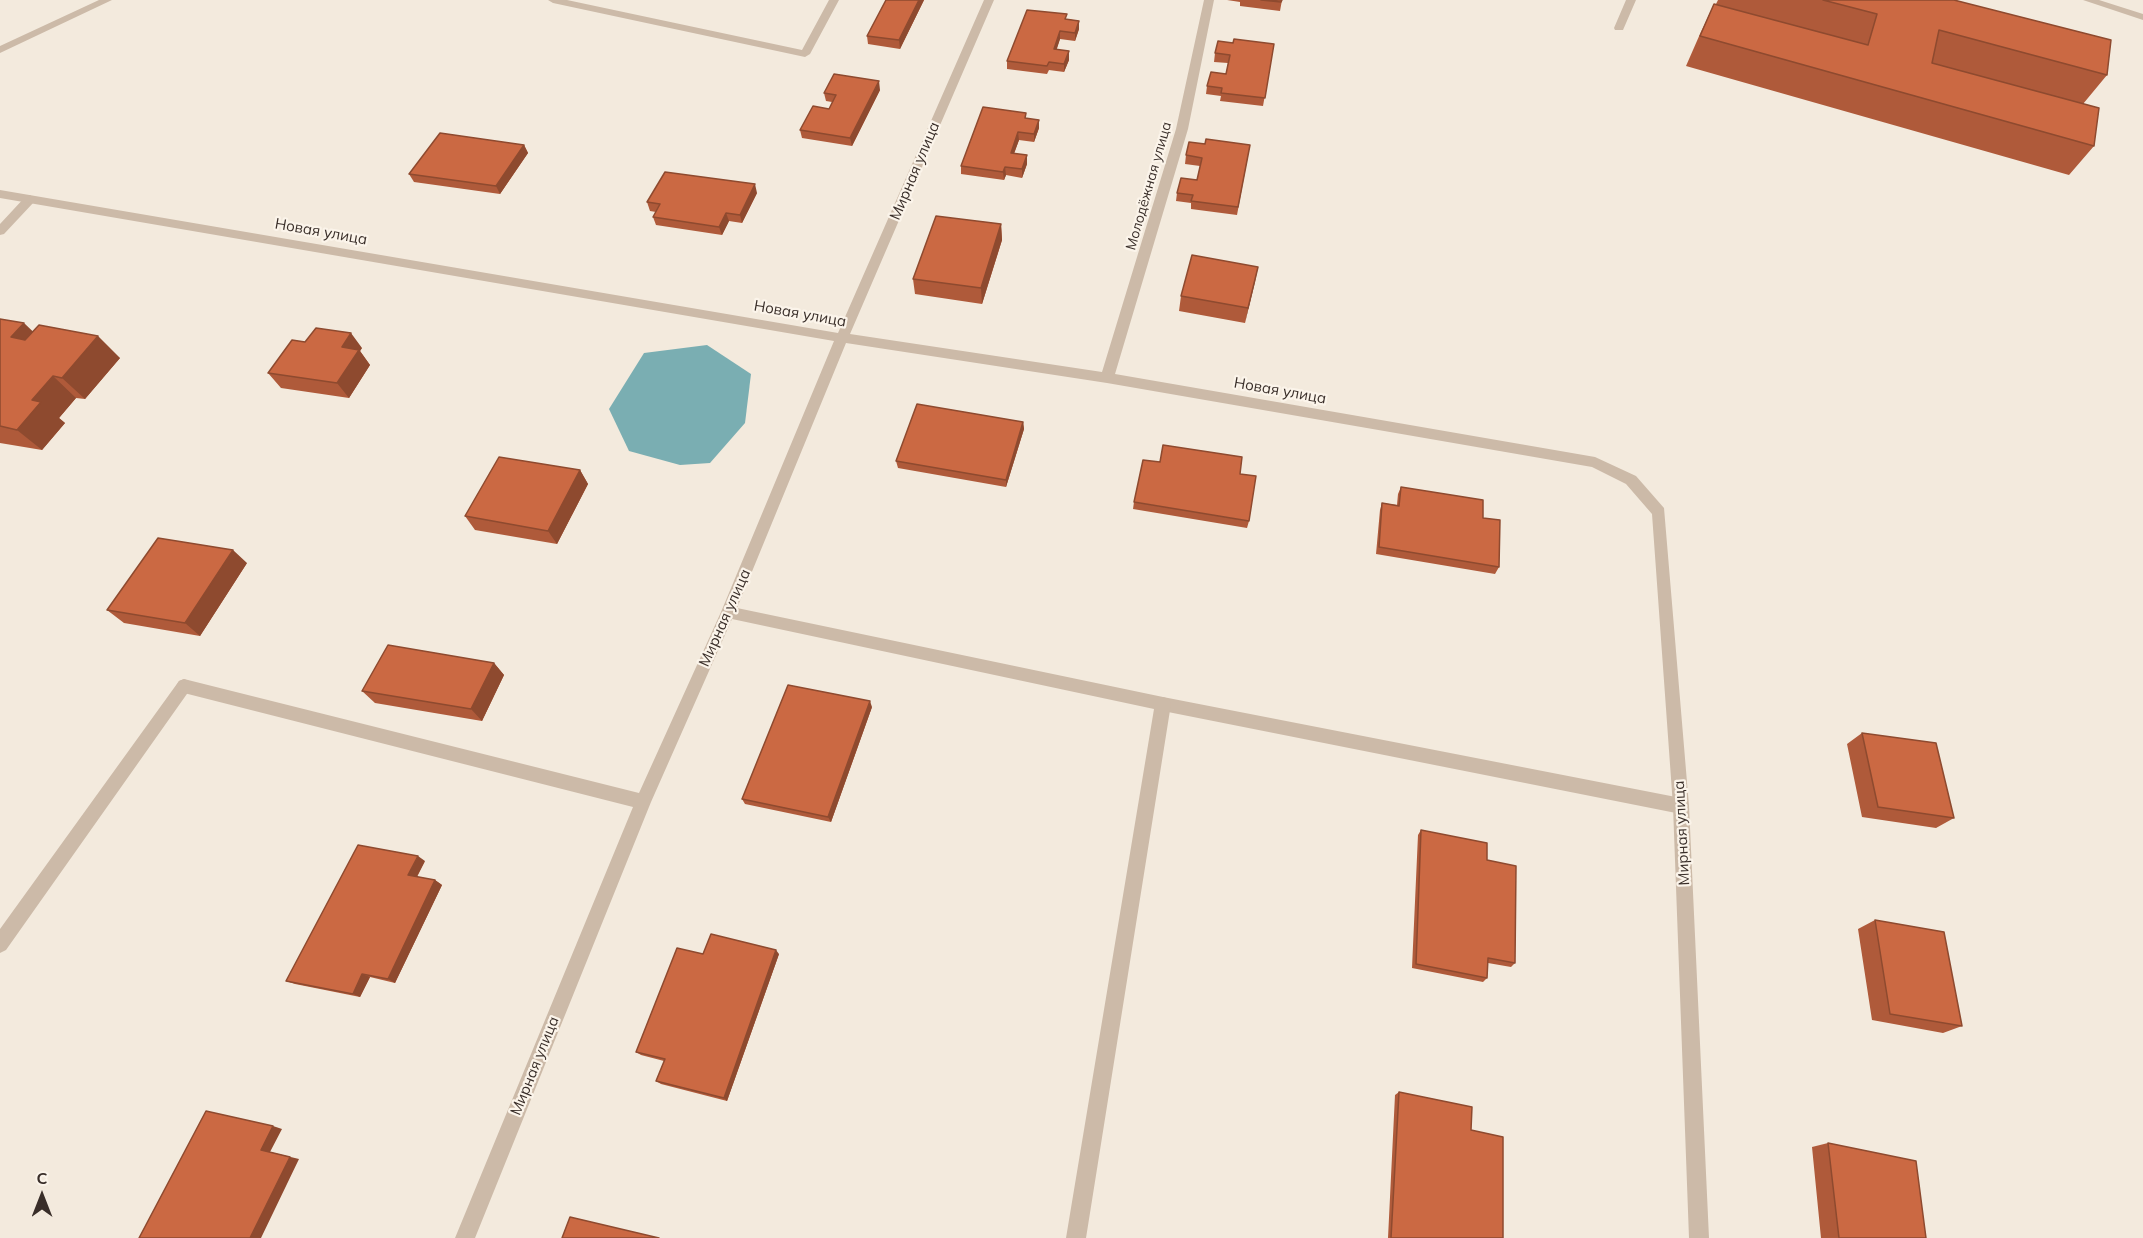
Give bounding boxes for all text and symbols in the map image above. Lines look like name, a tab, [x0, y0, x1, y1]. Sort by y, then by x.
street label: Мирная улица	[886, 119, 944, 223]
street label: Молодёжная улица	[1123, 120, 1175, 252]
street label: Новая улица	[273, 215, 369, 249]
street label: Новая улица	[752, 297, 848, 331]
street label: Новая улица	[1232, 374, 1328, 408]
street label: Мирная улица	[695, 566, 755, 670]
street label: Мирная улица	[1670, 780, 1694, 886]
street label: Мирная улица	[507, 1014, 563, 1118]
north arrow	[12, 1166, 72, 1226]
text: С	[37, 1168, 47, 1188]

